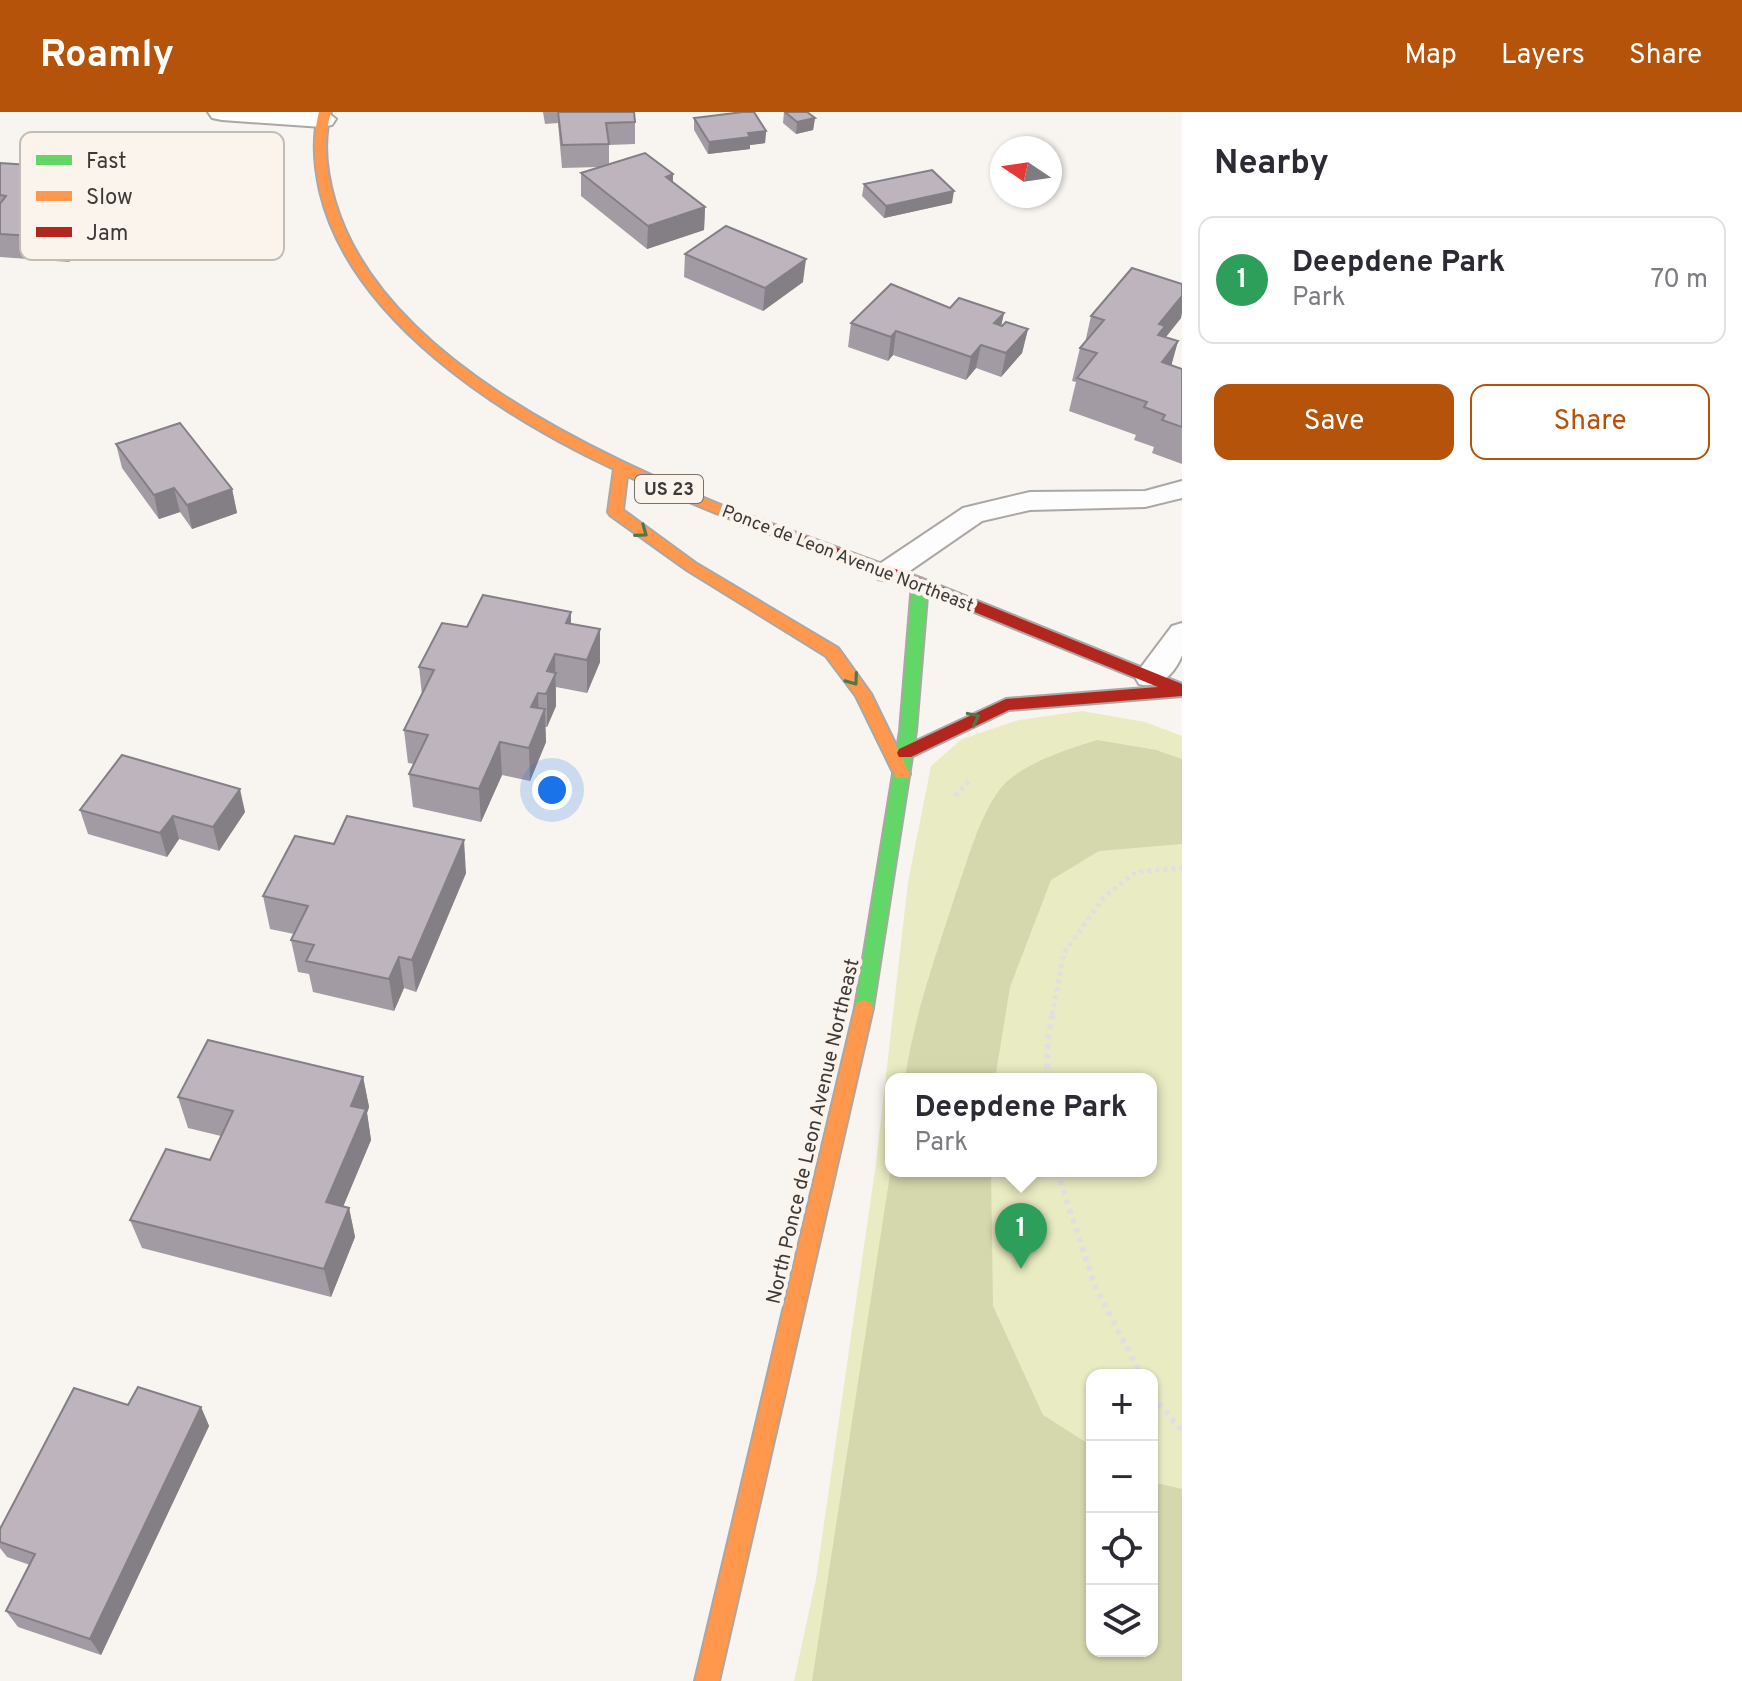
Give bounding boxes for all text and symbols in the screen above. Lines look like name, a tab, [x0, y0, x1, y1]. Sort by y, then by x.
text: Roamly	[40, 32, 174, 81]
text: Map	[1404, 38, 1457, 74]
text: Layers	[1501, 38, 1585, 74]
text: Share	[1629, 38, 1702, 74]
legend	[20, 132, 284, 260]
north arrow	[990, 136, 1062, 208]
text: Nearby	[1214, 143, 1329, 186]
text: Fast	[86, 149, 127, 176]
text: Slow	[86, 185, 133, 212]
text: Jam	[86, 221, 129, 248]
text: Deepdene Park	[1292, 245, 1505, 282]
text: 1	[1237, 264, 1247, 297]
text: 70 m	[1650, 264, 1708, 297]
text: Park	[1292, 282, 1346, 315]
button: Save	[1214, 384, 1454, 460]
button: Share	[1470, 384, 1710, 460]
road number: US 23	[635, 475, 703, 503]
street label: Ponce de Leon Avenue Northeast	[718, 501, 977, 618]
one-way arrow	[634, 522, 648, 537]
one-way arrow	[843, 672, 858, 686]
one-way arrow	[966, 712, 981, 728]
your location	[532, 770, 572, 810]
street label: North Ponce de Leon Avenue Northeast	[761, 956, 866, 1307]
popup	[885, 1073, 1157, 1177]
text: Deepdene Park	[914, 1090, 1128, 1127]
text: Park	[914, 1127, 968, 1160]
pin: 1	[995, 1203, 1047, 1269]
map controls	[1086, 1369, 1158, 1657]
button: +	[1086, 1369, 1158, 1441]
button: −	[1086, 1441, 1158, 1513]
button: locate	[1086, 1513, 1158, 1585]
button: layers	[1086, 1585, 1158, 1657]

